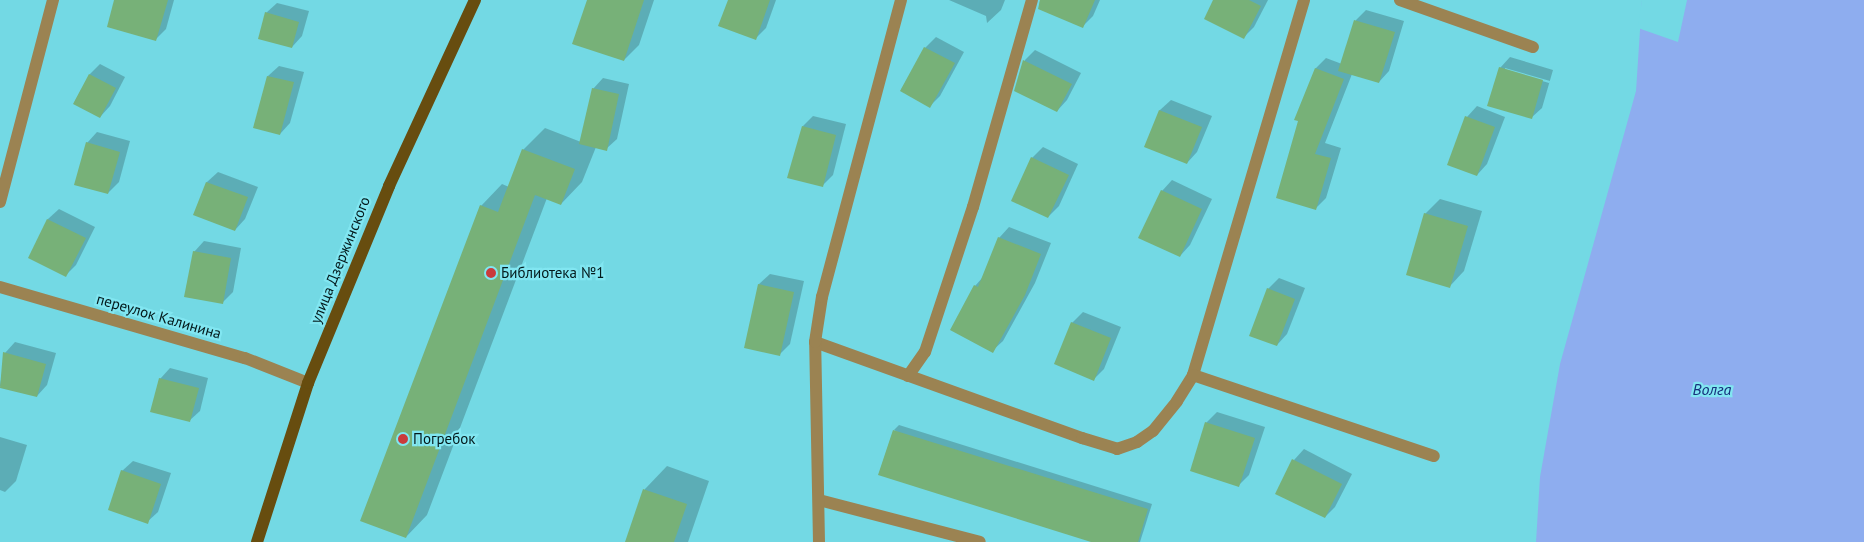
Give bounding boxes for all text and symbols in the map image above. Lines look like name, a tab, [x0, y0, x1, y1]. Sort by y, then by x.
street label: улица Дзержинского	[306, 194, 374, 326]
place label: Библиотека №1	[501, 264, 604, 282]
marker: Библиотека №1	[485, 267, 497, 279]
street label: переулок Калинина	[95, 290, 223, 342]
water label: Волга	[1693, 379, 1731, 399]
place label: Погребок	[413, 430, 475, 448]
marker: Погребок	[397, 433, 409, 445]

